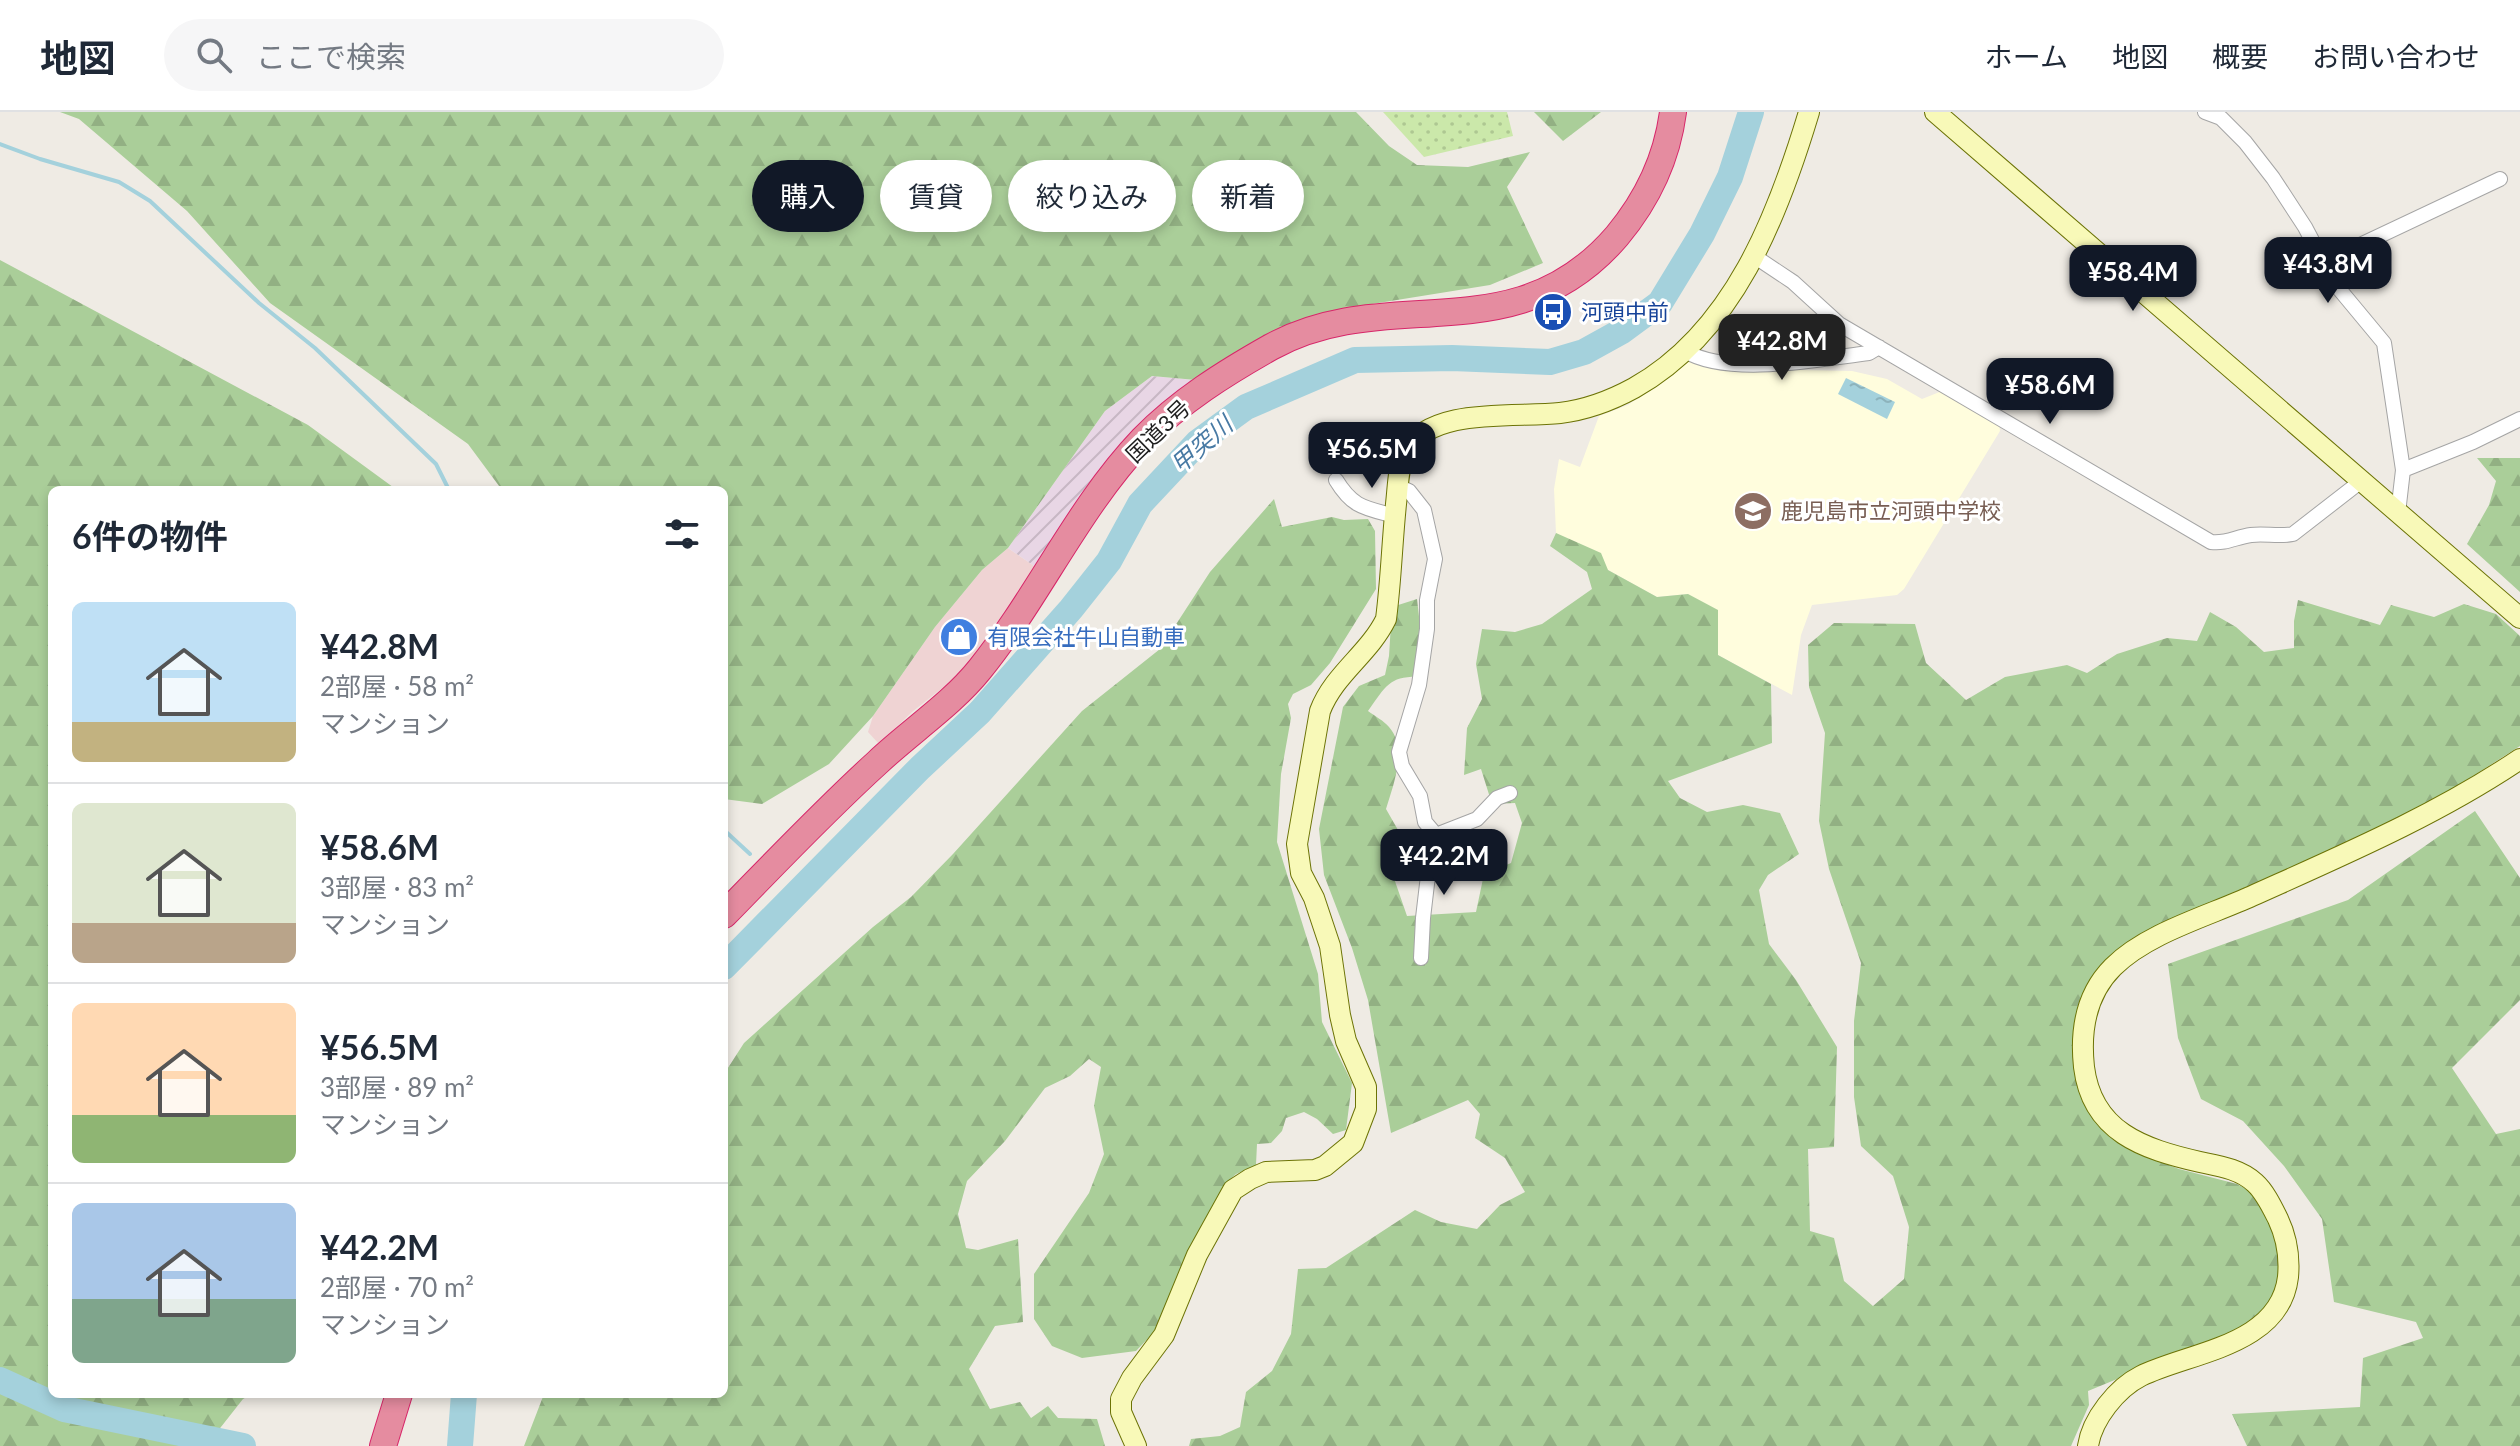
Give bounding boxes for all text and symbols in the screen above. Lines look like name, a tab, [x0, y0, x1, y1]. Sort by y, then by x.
search box	[164, 19, 724, 91]
icon: search	[192, 33, 236, 77]
text: 地図	[40, 34, 116, 80]
text: ここで検索	[256, 38, 406, 74]
text: ホーム	[1985, 39, 2068, 73]
text: 地図	[2112, 39, 2168, 73]
text: 概要	[2212, 39, 2268, 73]
text: お問い合わせ	[2312, 39, 2480, 73]
chip: 購入	[752, 160, 864, 232]
chip: 賃貸	[880, 160, 992, 232]
chip: 絞り込み	[1008, 160, 1176, 232]
chip: 新着	[1192, 160, 1304, 232]
pin: ¥43.8M	[2263, 237, 2393, 305]
pin: ¥58.4M	[2068, 245, 2198, 313]
text: ¥43.8M	[2282, 247, 2374, 279]
text: ¥58.4M	[2087, 255, 2179, 287]
bus stop icon: 河頭中前	[1532, 291, 1574, 333]
place label: 河頭中前	[1581, 298, 1669, 325]
pin: ¥42.8M	[1717, 314, 1847, 382]
text: ¥42.8M	[1736, 324, 1828, 356]
pin: ¥58.6M	[1985, 358, 2115, 426]
text: ¥58.6M	[2004, 368, 2096, 400]
street label: 国道3号	[1120, 394, 1195, 468]
water label: 甲突川	[1164, 407, 1240, 478]
pin: ¥56.5M	[1307, 422, 1437, 490]
text: ¥56.5M	[1326, 432, 1418, 464]
school or university icon: 鹿児島市立河頭中学校	[1732, 490, 1774, 532]
place label: 鹿児島市立河頭中学校	[1781, 497, 2001, 524]
icon: filters	[660, 512, 704, 556]
text: 6件の物件	[72, 515, 228, 556]
shop icon: 有限会社牛山自動車	[938, 616, 980, 658]
place label: 有限会社牛山自動車	[987, 623, 1185, 650]
text: ¥42.8M	[320, 625, 439, 666]
icon: home	[136, 634, 232, 730]
text: 2部屋 · 58 m²	[320, 670, 474, 702]
text: マンション	[320, 707, 450, 739]
text: ¥58.6M	[320, 826, 439, 867]
pin: ¥42.2M	[1379, 829, 1509, 897]
icon: home	[136, 835, 232, 931]
text: ¥42.2M	[1398, 839, 1490, 871]
text: 3部屋 · 83 m²	[320, 871, 474, 903]
text: マンション	[320, 908, 450, 940]
text: ¥56.5M	[320, 1026, 439, 1067]
icon: home	[136, 1035, 232, 1131]
text: 3部屋 · 89 m²	[320, 1071, 474, 1103]
text: マンション	[320, 1108, 450, 1140]
text: ¥42.2M	[320, 1226, 439, 1267]
icon: home	[136, 1235, 232, 1331]
text: 2部屋 · 70 m²	[320, 1271, 474, 1303]
text: マンション	[320, 1308, 450, 1340]

